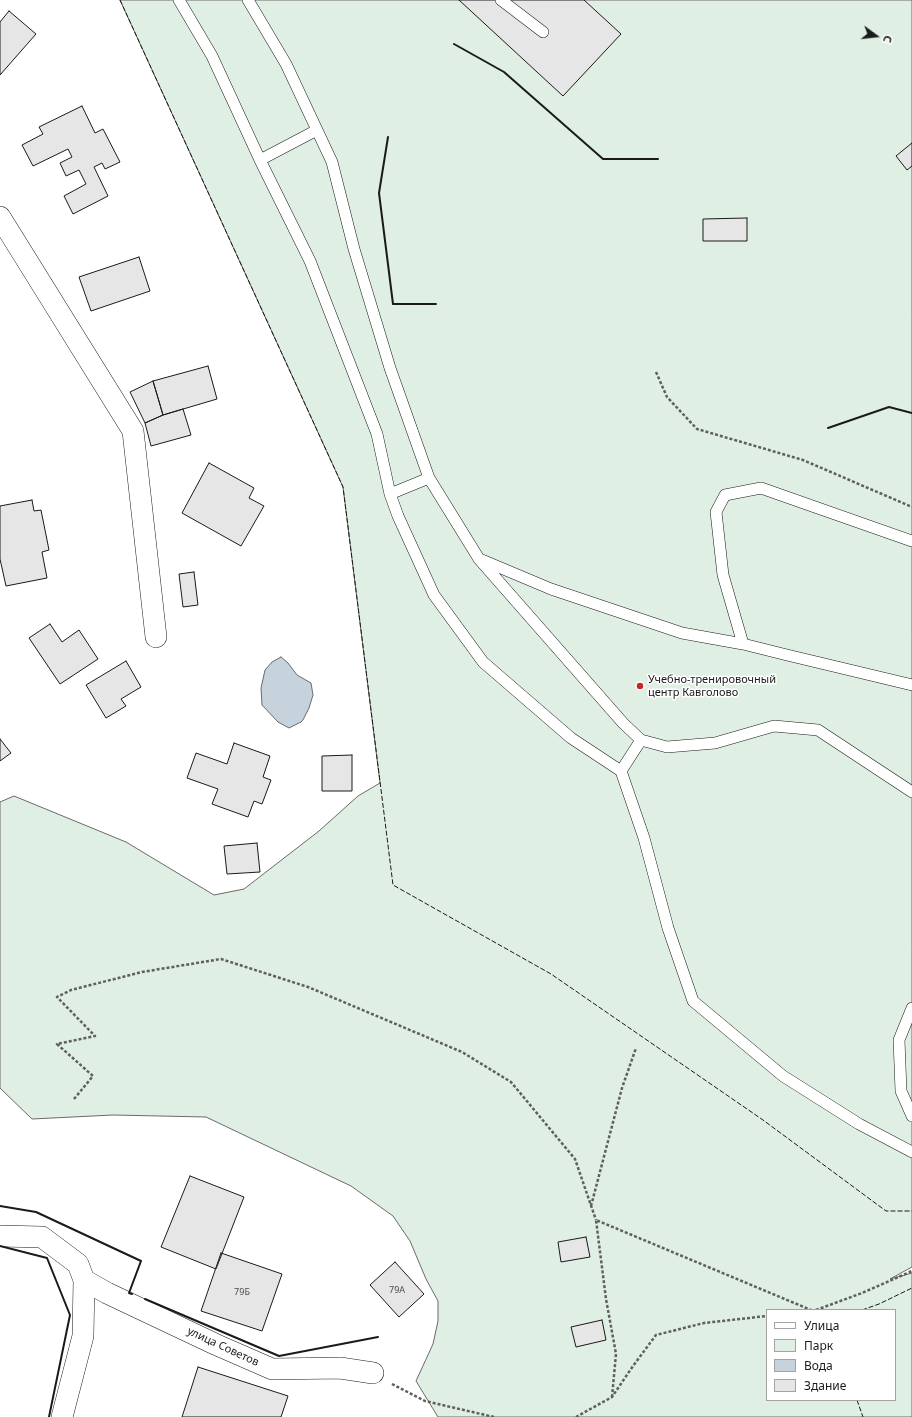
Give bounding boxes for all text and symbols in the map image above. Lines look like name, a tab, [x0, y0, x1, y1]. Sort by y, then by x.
north arrow	[856, 16, 896, 56]
text: С	[880, 34, 896, 45]
place label: Учебно-тренировочный центр Кавголово	[648, 673, 776, 699]
marker: Учебно-тренировочный центр Кавголово	[635, 681, 645, 691]
house number: 79А	[389, 1285, 405, 1295]
house number: 79Б	[234, 1287, 250, 1297]
legend	[766, 1309, 896, 1401]
text: Улица	[804, 1317, 839, 1334]
street label: улица Советов	[185, 1325, 261, 1369]
text: Парк	[804, 1337, 833, 1354]
text: Вода	[804, 1357, 833, 1374]
text: Здание	[804, 1377, 846, 1394]

